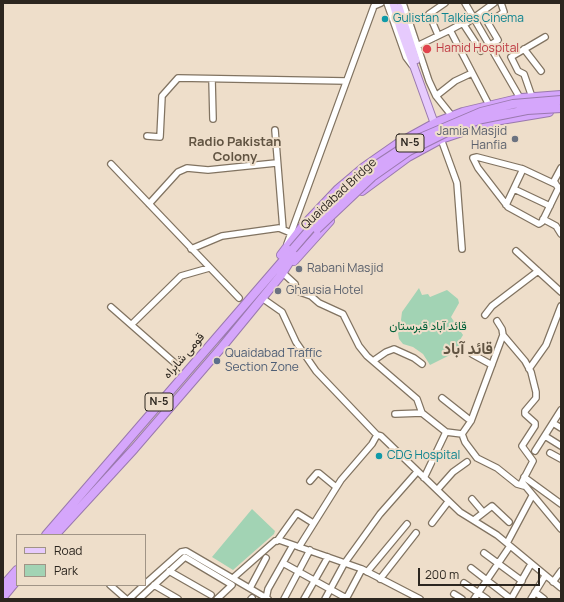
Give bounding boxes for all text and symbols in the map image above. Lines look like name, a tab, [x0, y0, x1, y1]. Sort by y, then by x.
place label: Gulistan Talkies Cinema	[393, 12, 524, 26]
marker: Gulistan Talkies Cinema	[380, 14, 390, 24]
place label: Hamid Hospital	[436, 42, 519, 56]
marker: Hamid Hospital	[421, 43, 433, 55]
place label: Jamia Masjid Hanfia	[437, 125, 507, 153]
district label: Radio Pakistan Colony	[189, 134, 281, 165]
road number: N-5	[396, 134, 424, 152]
marker: Jamia Masjid Hanfia	[510, 134, 520, 144]
street label: Quaidabad Bridge	[298, 155, 380, 233]
place label: Rabani Masjid	[307, 262, 383, 276]
marker: Rabani Masjid	[294, 264, 304, 274]
place label: Ghausia Hotel	[286, 284, 363, 298]
marker: Ghausia Hotel	[273, 286, 283, 296]
park label: قائد آباد قبرستان	[389, 320, 467, 334]
street label: قومی شاہراہ	[160, 330, 208, 382]
district label: قائد آباد	[443, 340, 493, 360]
place label: Quaidabad Traffic Section Zone	[225, 347, 322, 375]
marker: Quaidabad Traffic Section Zone	[212, 356, 222, 366]
road number: N-5	[145, 393, 173, 411]
place label: CDG Hospital	[387, 449, 460, 463]
marker: CDG Hospital	[374, 451, 384, 461]
legend	[16, 534, 146, 586]
text: Road	[54, 542, 82, 559]
scale bar	[420, 560, 542, 586]
text: Park	[54, 562, 78, 579]
text: 200 m	[425, 566, 459, 583]

